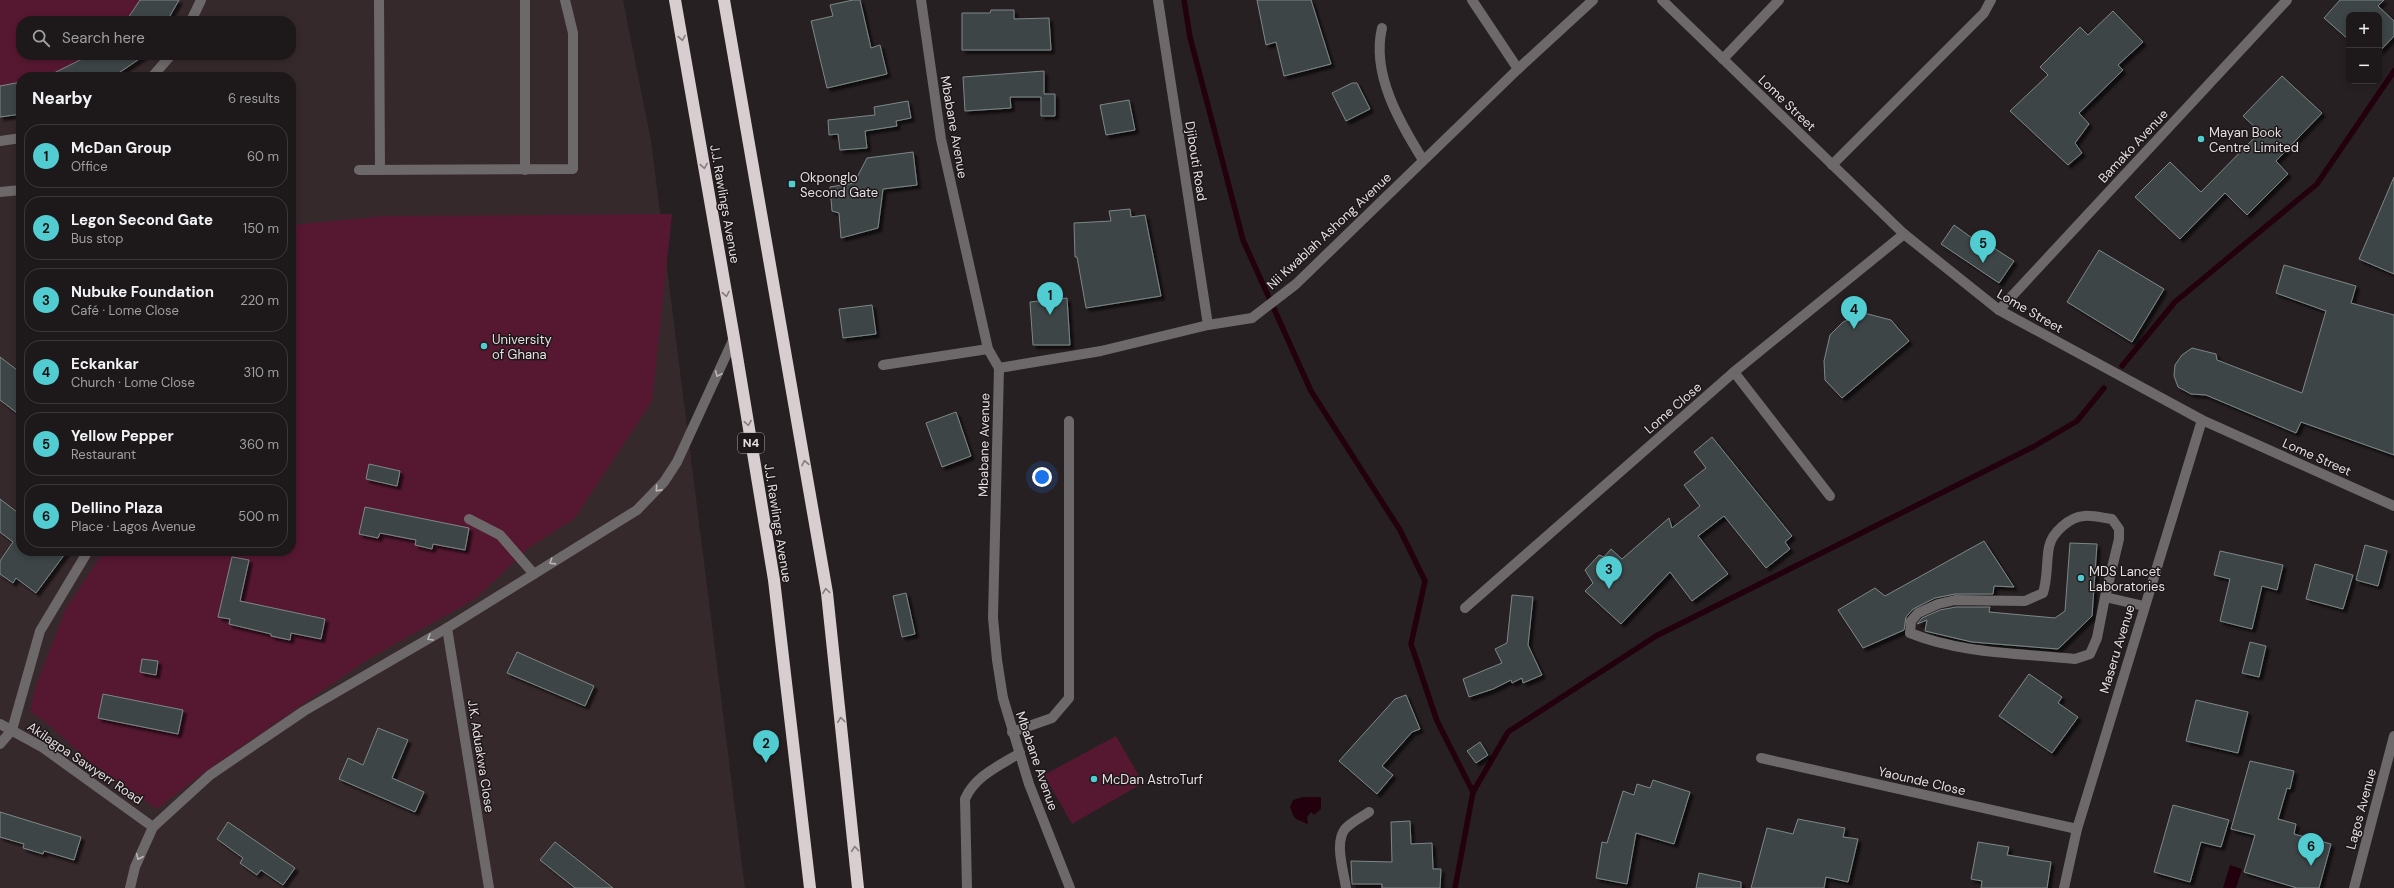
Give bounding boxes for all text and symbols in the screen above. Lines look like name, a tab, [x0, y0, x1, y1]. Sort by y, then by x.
map controls	[2346, 12, 2382, 84]
button: +	[2346, 12, 2382, 48]
search box	[16, 16, 296, 60]
icon: search	[30, 27, 52, 49]
text: Search here	[62, 28, 145, 48]
one-way arrow	[677, 35, 685, 41]
button: −	[2346, 48, 2382, 84]
street label: Lome Street	[1755, 71, 1819, 135]
street label: Mbabane Avenue	[937, 74, 971, 180]
text: Nearby	[32, 87, 92, 109]
text: 6 results	[228, 90, 280, 107]
street label: Bamako Avenue	[2094, 105, 2172, 187]
street label: Djibouti Road	[1181, 120, 1211, 202]
place label: Mayan Book Centre Limited	[2209, 124, 2299, 156]
marker: Mayan Book Centre Limited	[2196, 134, 2206, 144]
text: McDan Group	[71, 138, 171, 158]
street label: J.J. Rawlings Avenue	[706, 143, 744, 265]
text: 1	[44, 148, 48, 165]
text: 60 m	[247, 148, 279, 165]
text: Office	[71, 158, 108, 175]
one-way arrow	[699, 163, 708, 170]
place label: Okponglo Second Gate	[800, 169, 878, 201]
street label: Nii Kwablah Ashong Avenue	[1263, 169, 1395, 293]
marker: Okponglo Second Gate	[787, 179, 797, 189]
text: Legon Second Gate	[71, 210, 213, 230]
text: 2	[42, 220, 50, 237]
text: 150 m	[243, 220, 279, 237]
text: Bus stop	[71, 230, 123, 247]
pin: 5	[1970, 230, 1996, 263]
text: Nubuke Foundation	[71, 282, 214, 302]
pin: 1	[1037, 282, 1063, 315]
street label: Lome Street	[1994, 285, 2066, 337]
one-way arrow	[722, 291, 730, 298]
text: 3	[42, 292, 50, 309]
text: 220 m	[240, 292, 279, 309]
pin: 4	[1841, 296, 1867, 329]
text: Café · Lome Close	[71, 302, 179, 319]
place label: University of Ghana	[492, 331, 552, 363]
marker: University of Ghana	[479, 341, 489, 351]
text: Eckankar	[71, 354, 139, 374]
text: 4	[42, 364, 50, 381]
text: 310 m	[244, 364, 279, 381]
one-way arrow	[715, 369, 723, 377]
text: Church · Lome Close	[71, 374, 195, 391]
street label: Lome Close	[1641, 378, 1705, 438]
street label: Mbabane Avenue	[975, 393, 993, 497]
one-way arrow	[743, 420, 752, 426]
text: Yellow Pepper	[71, 426, 174, 446]
road number: N4	[738, 433, 764, 453]
street label: Lome Street	[2280, 434, 2354, 480]
text: 5	[42, 436, 50, 453]
text: 360 m	[239, 436, 279, 453]
text: Restaurant	[71, 446, 136, 463]
one-way arrow	[801, 459, 810, 466]
street label: J.J. Rawlings Avenue	[760, 462, 796, 584]
your location	[1032, 467, 1052, 487]
one-way arrow	[656, 484, 663, 491]
text: Dellino Plaza	[71, 498, 163, 518]
text: 6	[42, 508, 50, 525]
text: 500 m	[238, 508, 279, 525]
text: Place · Lagos Avenue	[71, 518, 196, 535]
pin: 3	[1596, 556, 1622, 589]
one-way arrow	[549, 558, 556, 565]
place label: MDS Lancet Laboratories	[2089, 563, 2165, 595]
marker: MDS Lancet Laboratories	[2076, 573, 2086, 583]
one-way arrow	[822, 588, 831, 594]
street label: Maseru Avenue	[2095, 603, 2139, 695]
one-way arrow	[426, 633, 434, 640]
street label: J.K. Aduakwa Close	[464, 698, 498, 814]
street label: Mbabane Avenue	[1012, 709, 1062, 813]
one-way arrow	[837, 717, 846, 723]
street label: Akilagpa Sawyerr Road	[24, 718, 146, 808]
pin: 2	[753, 730, 779, 763]
street label: Yaounde Close	[1877, 763, 1967, 799]
street label: Lagos Avenue	[2342, 767, 2380, 851]
place label: McDan AstroTurf	[1102, 771, 1203, 788]
marker: McDan AstroTurf	[1089, 774, 1099, 784]
pin: 6	[2298, 833, 2324, 866]
one-way arrow	[850, 846, 859, 852]
one-way arrow	[136, 853, 144, 860]

